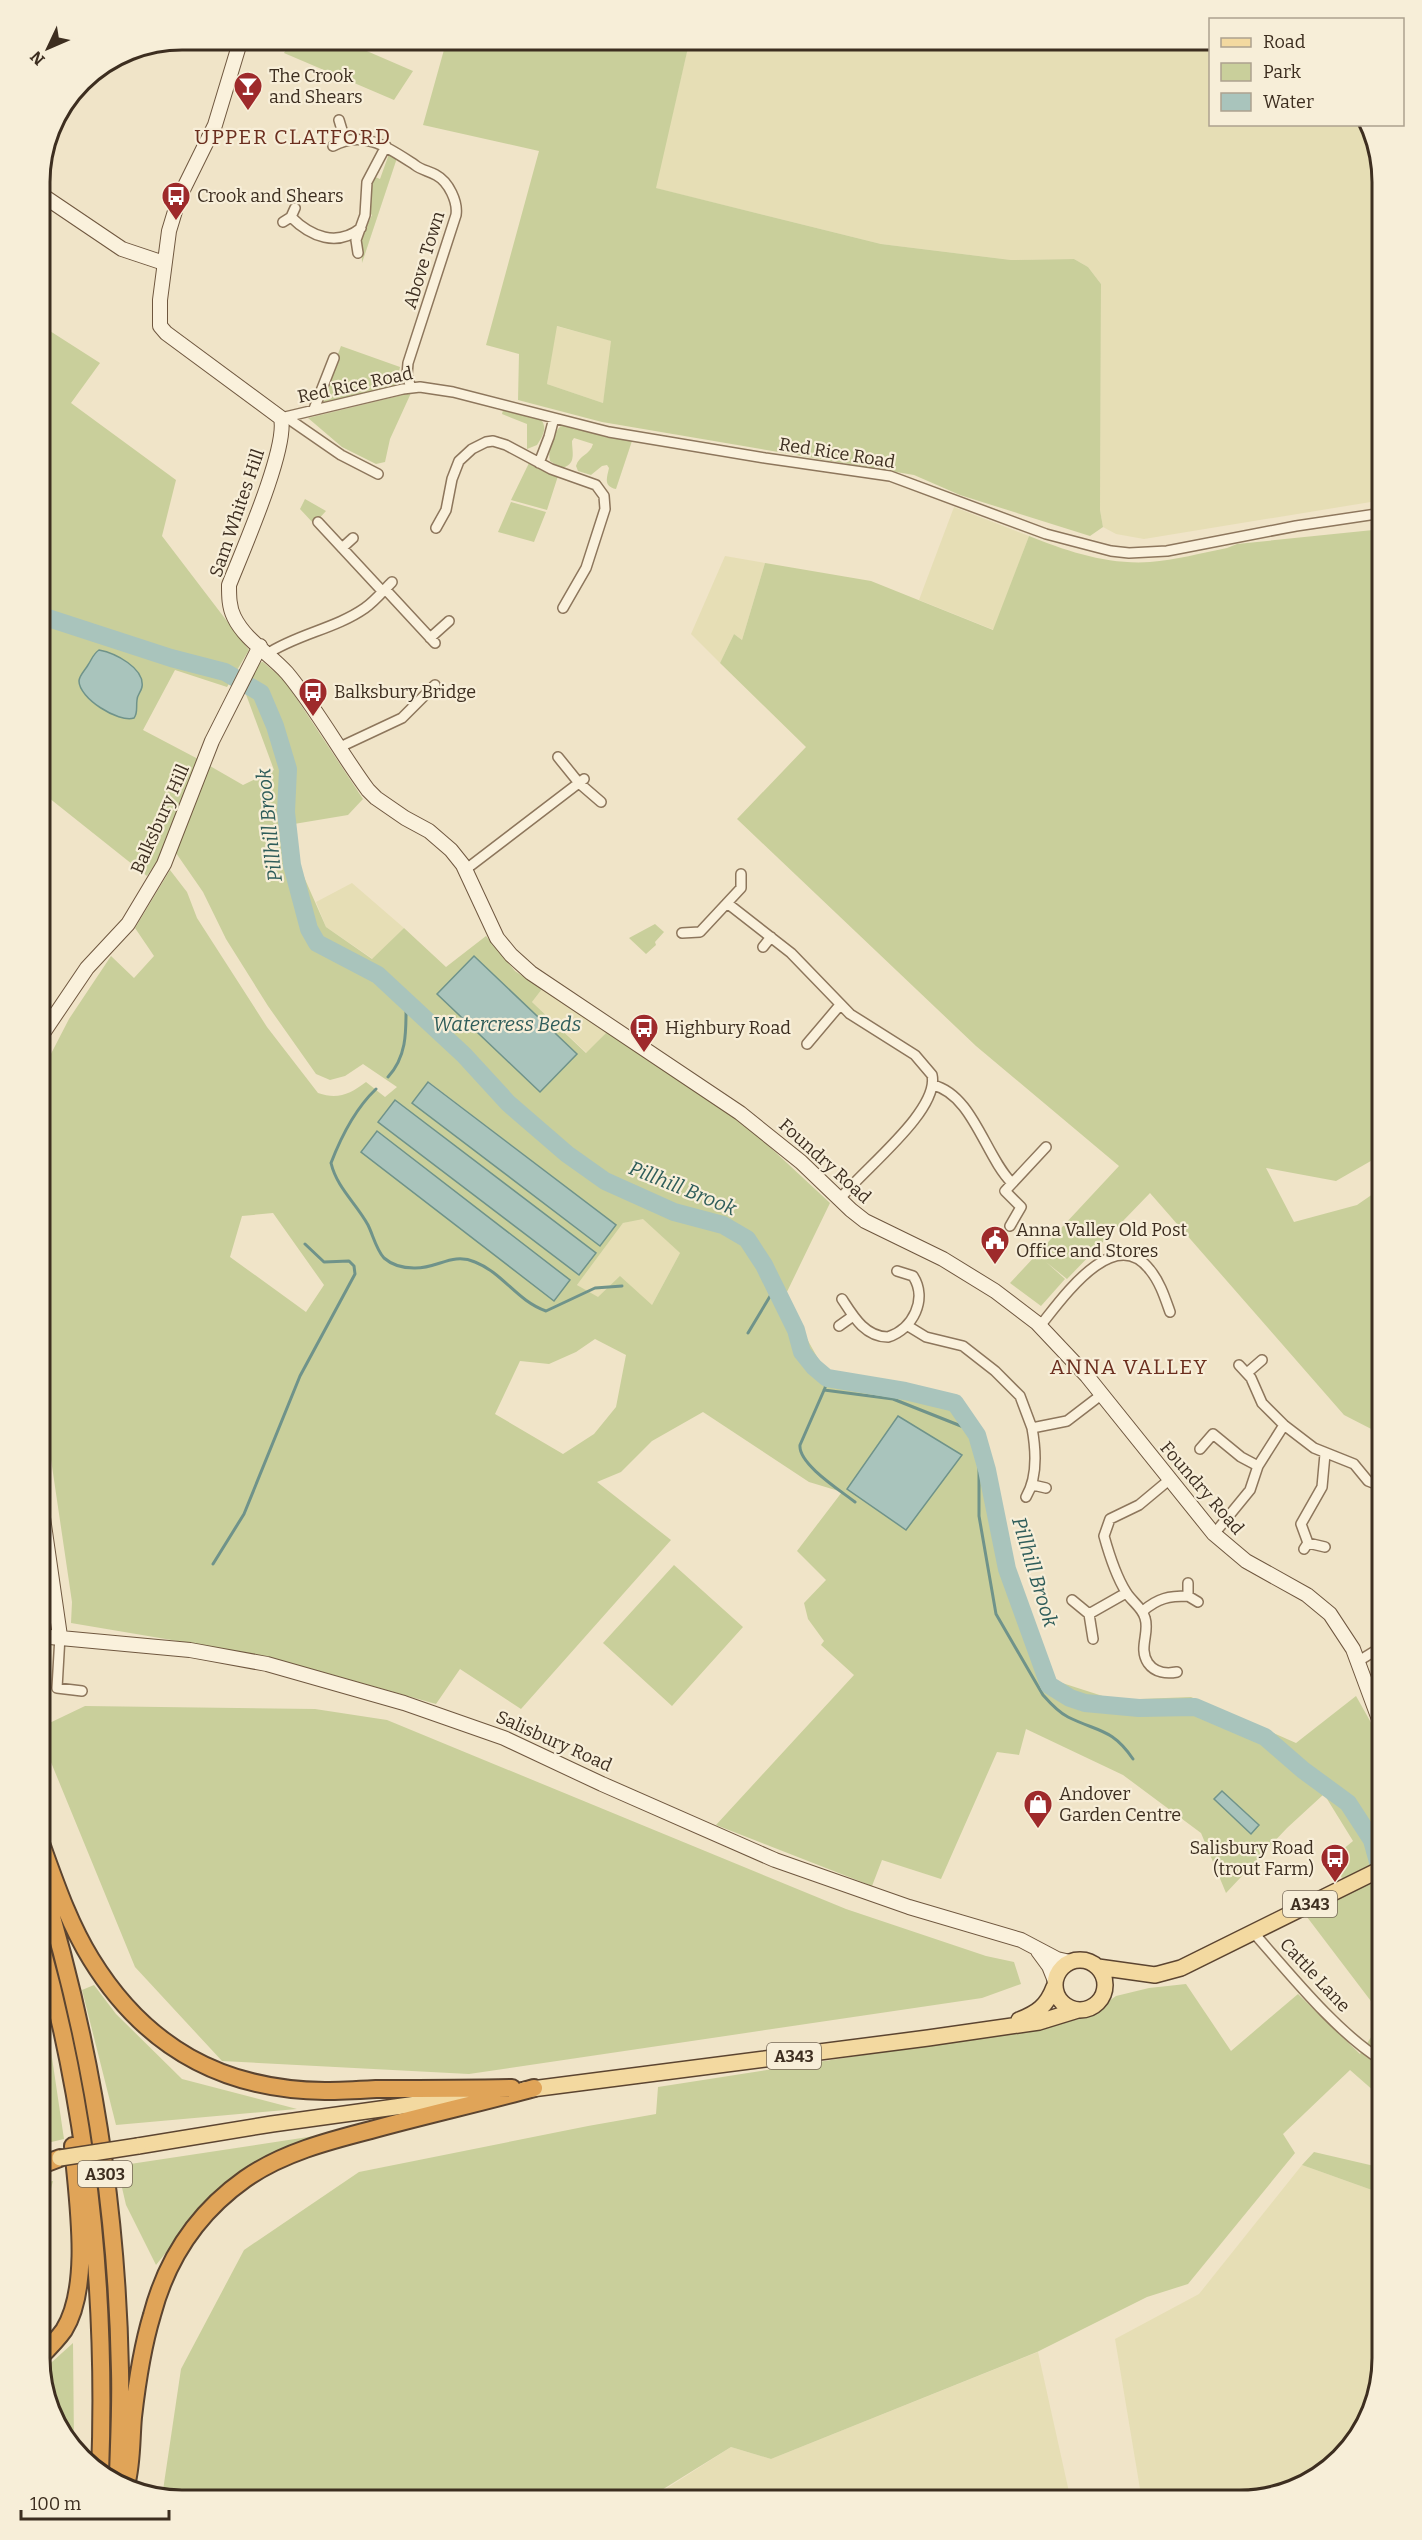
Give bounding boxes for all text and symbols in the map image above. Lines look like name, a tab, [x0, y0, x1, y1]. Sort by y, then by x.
north arrow	[18, 18, 78, 78]
legend	[1209, 18, 1404, 126]
text: Road	[1263, 31, 1306, 53]
text: N	[26, 47, 49, 69]
text: Park	[1263, 61, 1302, 83]
place label: The Crook and Shears	[269, 65, 363, 108]
bar icon: The Crook and Shears	[232, 70, 264, 112]
text: Water	[1263, 91, 1314, 113]
district label: UPPER CLATFORD	[194, 124, 392, 150]
bus stop icon: Crook and Shears	[160, 180, 192, 222]
place label: Crook and Shears	[197, 185, 344, 207]
street label: Above Town	[399, 208, 449, 311]
street label: Red Rice Road	[295, 362, 415, 408]
street label: Red Rice Road	[777, 433, 897, 473]
street label: Sam Whites Hill	[205, 446, 269, 580]
bus stop icon: Balksbury Bridge	[297, 676, 329, 718]
place label: Balksbury Bridge	[334, 681, 476, 703]
street label: Balksbury Hill	[126, 761, 194, 877]
water label: Pillhill Brook	[251, 767, 287, 883]
water label: Watercress Beds	[433, 1012, 581, 1036]
bus stop icon: Highbury Road	[628, 1012, 660, 1054]
place label: Highbury Road	[665, 1017, 791, 1039]
street label: Foundry Road	[774, 1114, 876, 1208]
water label: Pillhill Brook	[626, 1156, 740, 1221]
place label: Anna Valley Old Post Office and Stores	[1016, 1219, 1188, 1262]
public building icon: Anna Valley Old Post Office and Stores	[979, 1224, 1011, 1266]
district label: ANNA VALLEY	[1050, 1354, 1208, 1380]
street label: Foundry Road	[1155, 1437, 1249, 1539]
water label: Pillhill Brook	[1007, 1514, 1063, 1630]
street label: Salisbury Road	[493, 1706, 616, 1777]
place label: Andover Garden Centre	[1059, 1783, 1181, 1826]
shop icon: Andover Garden Centre	[1022, 1788, 1054, 1830]
place label: Salisbury Road (trout Farm)	[1189, 1837, 1314, 1880]
bus stop icon: Salisbury Road (trout Farm)	[1319, 1842, 1351, 1884]
road number: A343	[1283, 1891, 1337, 1917]
street label: Cattle Lane	[1275, 1933, 1355, 2017]
road number: A343	[767, 2043, 821, 2069]
road number: A303	[78, 2161, 132, 2187]
scale bar	[21, 2483, 170, 2521]
text: 100 m	[30, 2493, 81, 2515]

